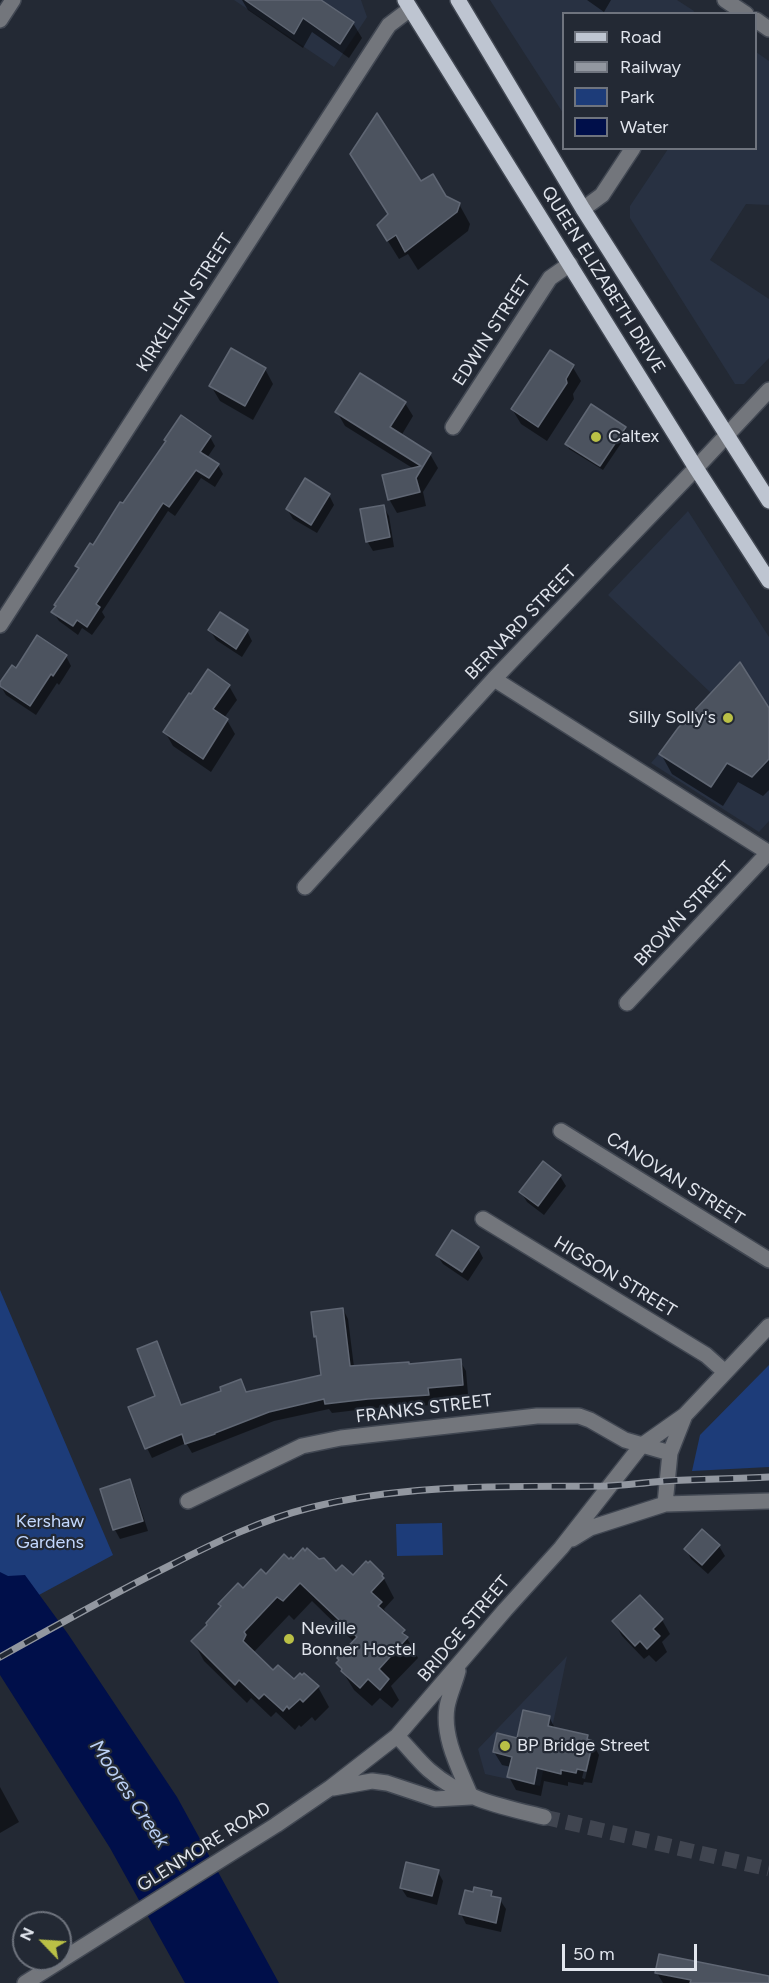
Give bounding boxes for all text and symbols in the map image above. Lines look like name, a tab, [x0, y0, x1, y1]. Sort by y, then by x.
legend	[562, 12, 757, 150]
text: Road	[620, 26, 661, 48]
text: Railway	[620, 56, 681, 78]
text: Park	[620, 86, 654, 108]
text: Water	[620, 116, 668, 138]
street label: QUEEN ELIZABETH DRIVE	[537, 183, 669, 377]
street label: KIRKELLEN STREET	[132, 230, 238, 376]
street label: EDWIN STREET	[448, 272, 536, 390]
place label: Caltex	[608, 426, 659, 448]
marker: Caltex	[589, 430, 603, 444]
street label: BERNARD STREET	[461, 561, 581, 685]
place label: Silly Solly's	[628, 707, 716, 729]
marker: Silly Solly's	[721, 711, 735, 725]
street label: BROWN STREET	[630, 857, 738, 971]
street label: CANOVAN STREET	[602, 1128, 748, 1230]
street label: HIGSON STREET	[550, 1232, 680, 1322]
street label: FRANKS STREET	[355, 1390, 493, 1428]
park label: Kershaw Gardens	[16, 1511, 84, 1553]
street label: BRIDGE STREET	[413, 1572, 515, 1686]
place label: Neville Bonner Hostel	[301, 1618, 416, 1660]
marker: Neville Bonner Hostel	[282, 1632, 296, 1646]
water label: Moores Creek	[84, 1735, 174, 1853]
place label: BP Bridge Street	[517, 1735, 650, 1757]
marker: BP Bridge Street	[498, 1739, 512, 1753]
street label: GLENMORE ROAD	[133, 1797, 275, 1897]
north arrow	[12, 1911, 72, 1971]
text: N	[16, 1924, 38, 1944]
scale bar	[565, 1932, 700, 1970]
text: 50 m	[573, 1943, 615, 1965]

